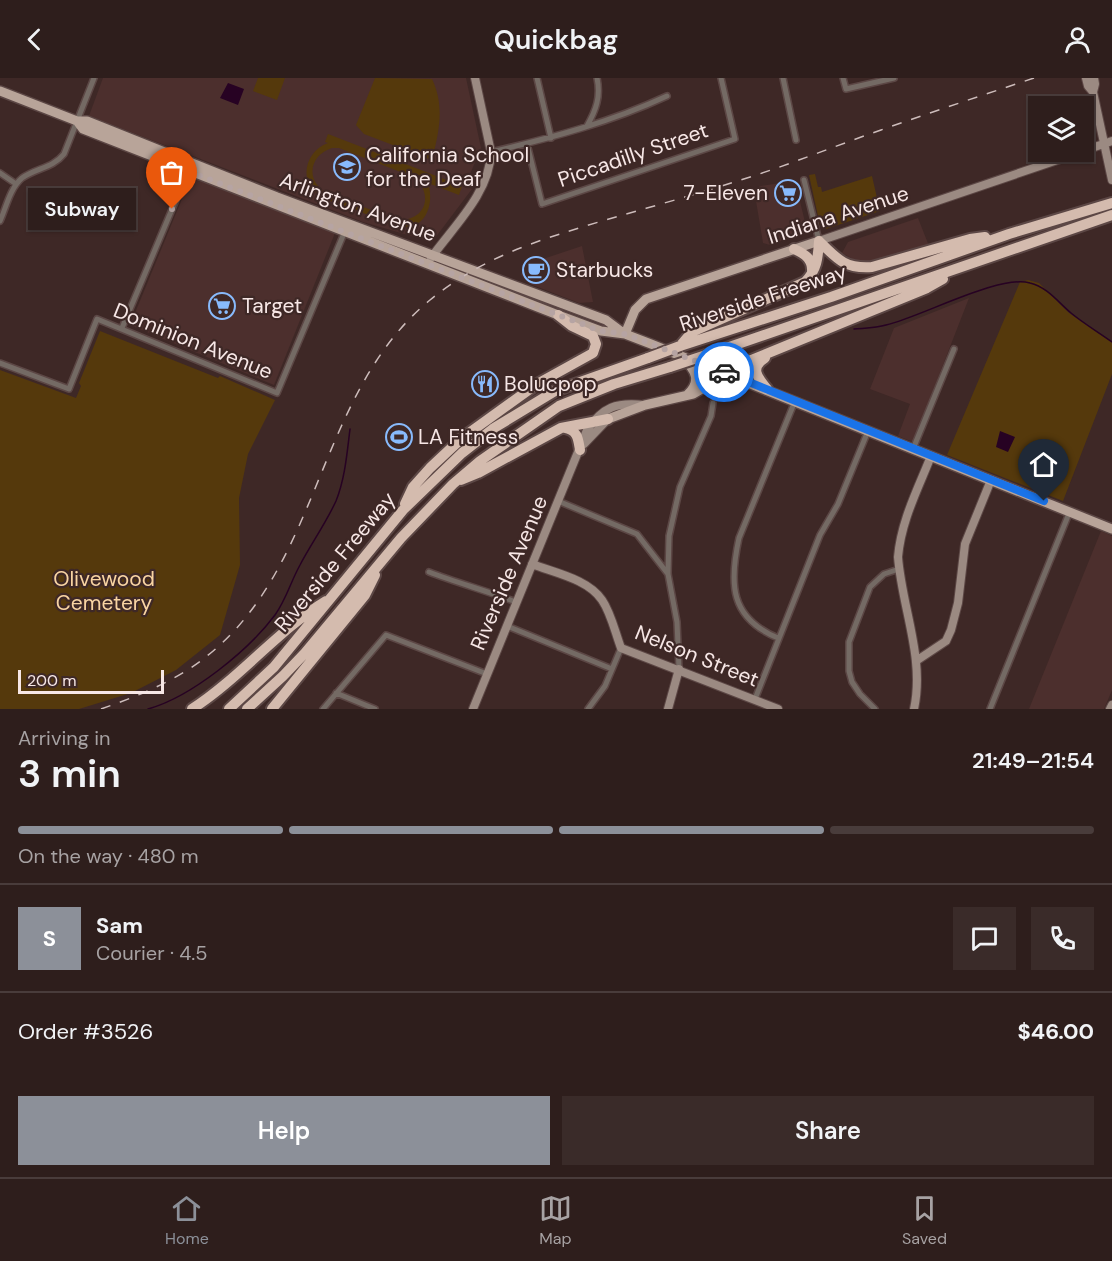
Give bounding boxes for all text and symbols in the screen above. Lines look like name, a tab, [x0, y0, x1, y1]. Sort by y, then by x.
text: Quickbag	[494, 22, 618, 57]
icon: back	[18, 23, 51, 56]
icon: person	[1061, 23, 1094, 56]
map controls	[1028, 96, 1094, 162]
button: layers	[1028, 96, 1094, 162]
street label: Piccadilly Street	[554, 116, 712, 194]
place label: California School for the Deaf	[366, 141, 529, 193]
pin	[146, 147, 197, 209]
school or university icon: California School for the Deaf	[332, 152, 362, 182]
icon: bag	[155, 156, 188, 189]
street label: Arlington Avenue	[276, 166, 440, 248]
supermarket icon: 7-Eleven	[773, 178, 803, 208]
place label: 7-Eleven	[684, 179, 768, 207]
street label: Indiana Avenue	[764, 179, 912, 251]
callout: Subway	[28, 188, 136, 230]
text: Subway	[44, 196, 120, 222]
cafe icon: Starbucks	[521, 255, 551, 285]
place label: Starbucks	[556, 256, 653, 284]
street label: Riverside Freeway	[676, 258, 851, 338]
supermarket icon: Target	[207, 291, 237, 321]
place label: Target	[242, 292, 302, 320]
street label: Dominion Avenue	[109, 296, 277, 386]
courier	[694, 342, 754, 402]
icon: car	[708, 356, 741, 389]
restaurant icon: Bolucpop	[470, 369, 500, 399]
place label: Bolucpop	[504, 370, 597, 398]
sports icon: LA Fitness	[384, 422, 414, 452]
place label: LA Fitness	[418, 423, 518, 451]
pin	[1018, 439, 1069, 501]
icon: home	[1027, 448, 1060, 481]
street label: Riverside Freeway	[268, 486, 402, 638]
street label: Riverside Avenue	[464, 491, 554, 655]
park label: Olivewood Cemetery	[53, 565, 155, 617]
street label: Nelson Street	[631, 618, 763, 694]
scale bar	[18, 667, 164, 694]
text: 200 m	[27, 670, 76, 691]
text: Arriving in	[18, 725, 110, 751]
text: 21:49–21:54	[972, 746, 1094, 775]
text: 3 min	[18, 748, 121, 799]
text: On the way · 480 m	[18, 843, 199, 869]
button: chat	[953, 907, 1016, 970]
button: phone	[1031, 907, 1094, 970]
text: Sam	[96, 911, 143, 940]
text: S	[43, 924, 56, 953]
text: Courier · 4.5	[96, 940, 208, 966]
text: Order #3526	[18, 1017, 153, 1046]
text: $46.00	[1018, 1017, 1094, 1046]
button: Help	[18, 1096, 550, 1165]
button: Share	[562, 1096, 1094, 1165]
tab: Home	[165, 1192, 209, 1249]
tab: Map	[539, 1192, 572, 1249]
tab: Saved	[902, 1192, 947, 1249]

